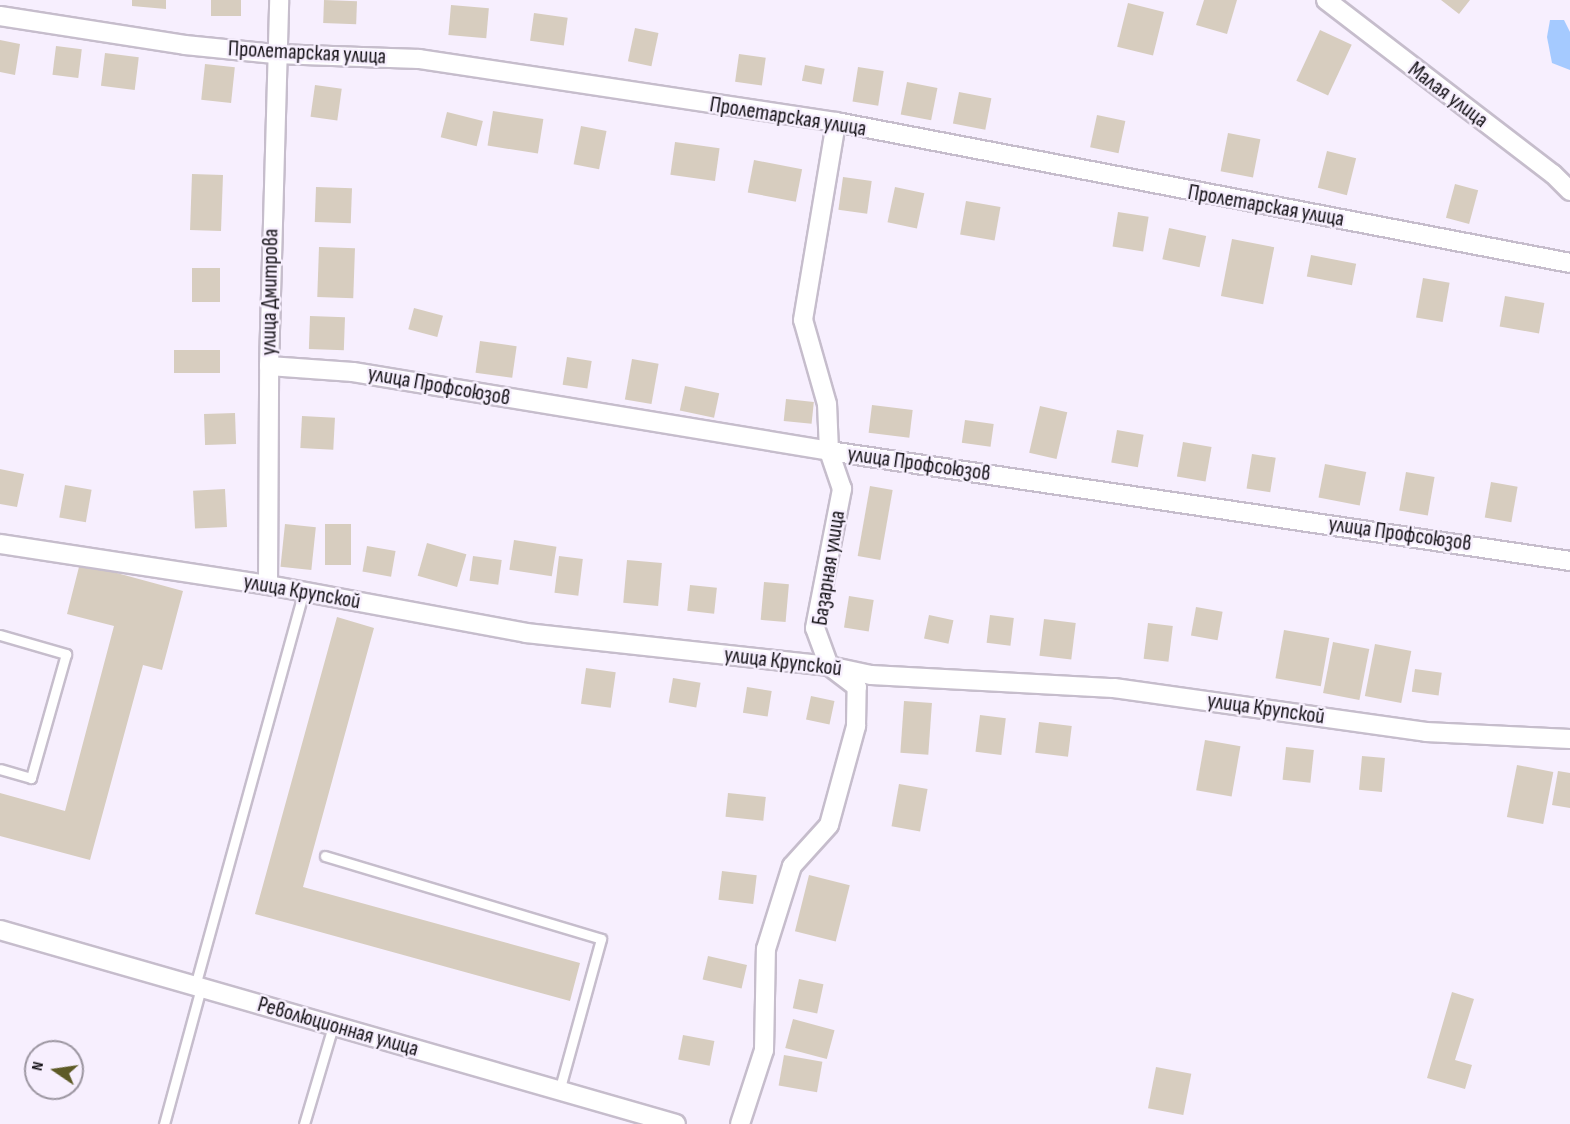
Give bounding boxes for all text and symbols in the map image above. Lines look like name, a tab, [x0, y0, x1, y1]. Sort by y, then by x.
street label: Пролетарская улица	[227, 36, 387, 70]
street label: Малая улица	[1403, 56, 1493, 134]
street label: Пролетарская улица	[708, 92, 868, 142]
street label: Пролетарская улица	[1186, 179, 1346, 233]
street label: улица Дмитрова	[256, 228, 284, 356]
street label: улица Профсоюзов	[366, 360, 512, 412]
street label: улица Профсоюзов	[846, 441, 992, 487]
street label: Базарная улица	[807, 509, 851, 627]
street label: улица Профсоюзов	[1327, 511, 1473, 557]
street label: улица Крупской	[241, 569, 363, 615]
street label: улица Крупской	[723, 642, 843, 682]
street label: улица Крупской	[1206, 688, 1326, 730]
street label: Революционная улица	[255, 991, 421, 1063]
north arrow	[24, 1040, 84, 1100]
text: N	[28, 1060, 48, 1073]

